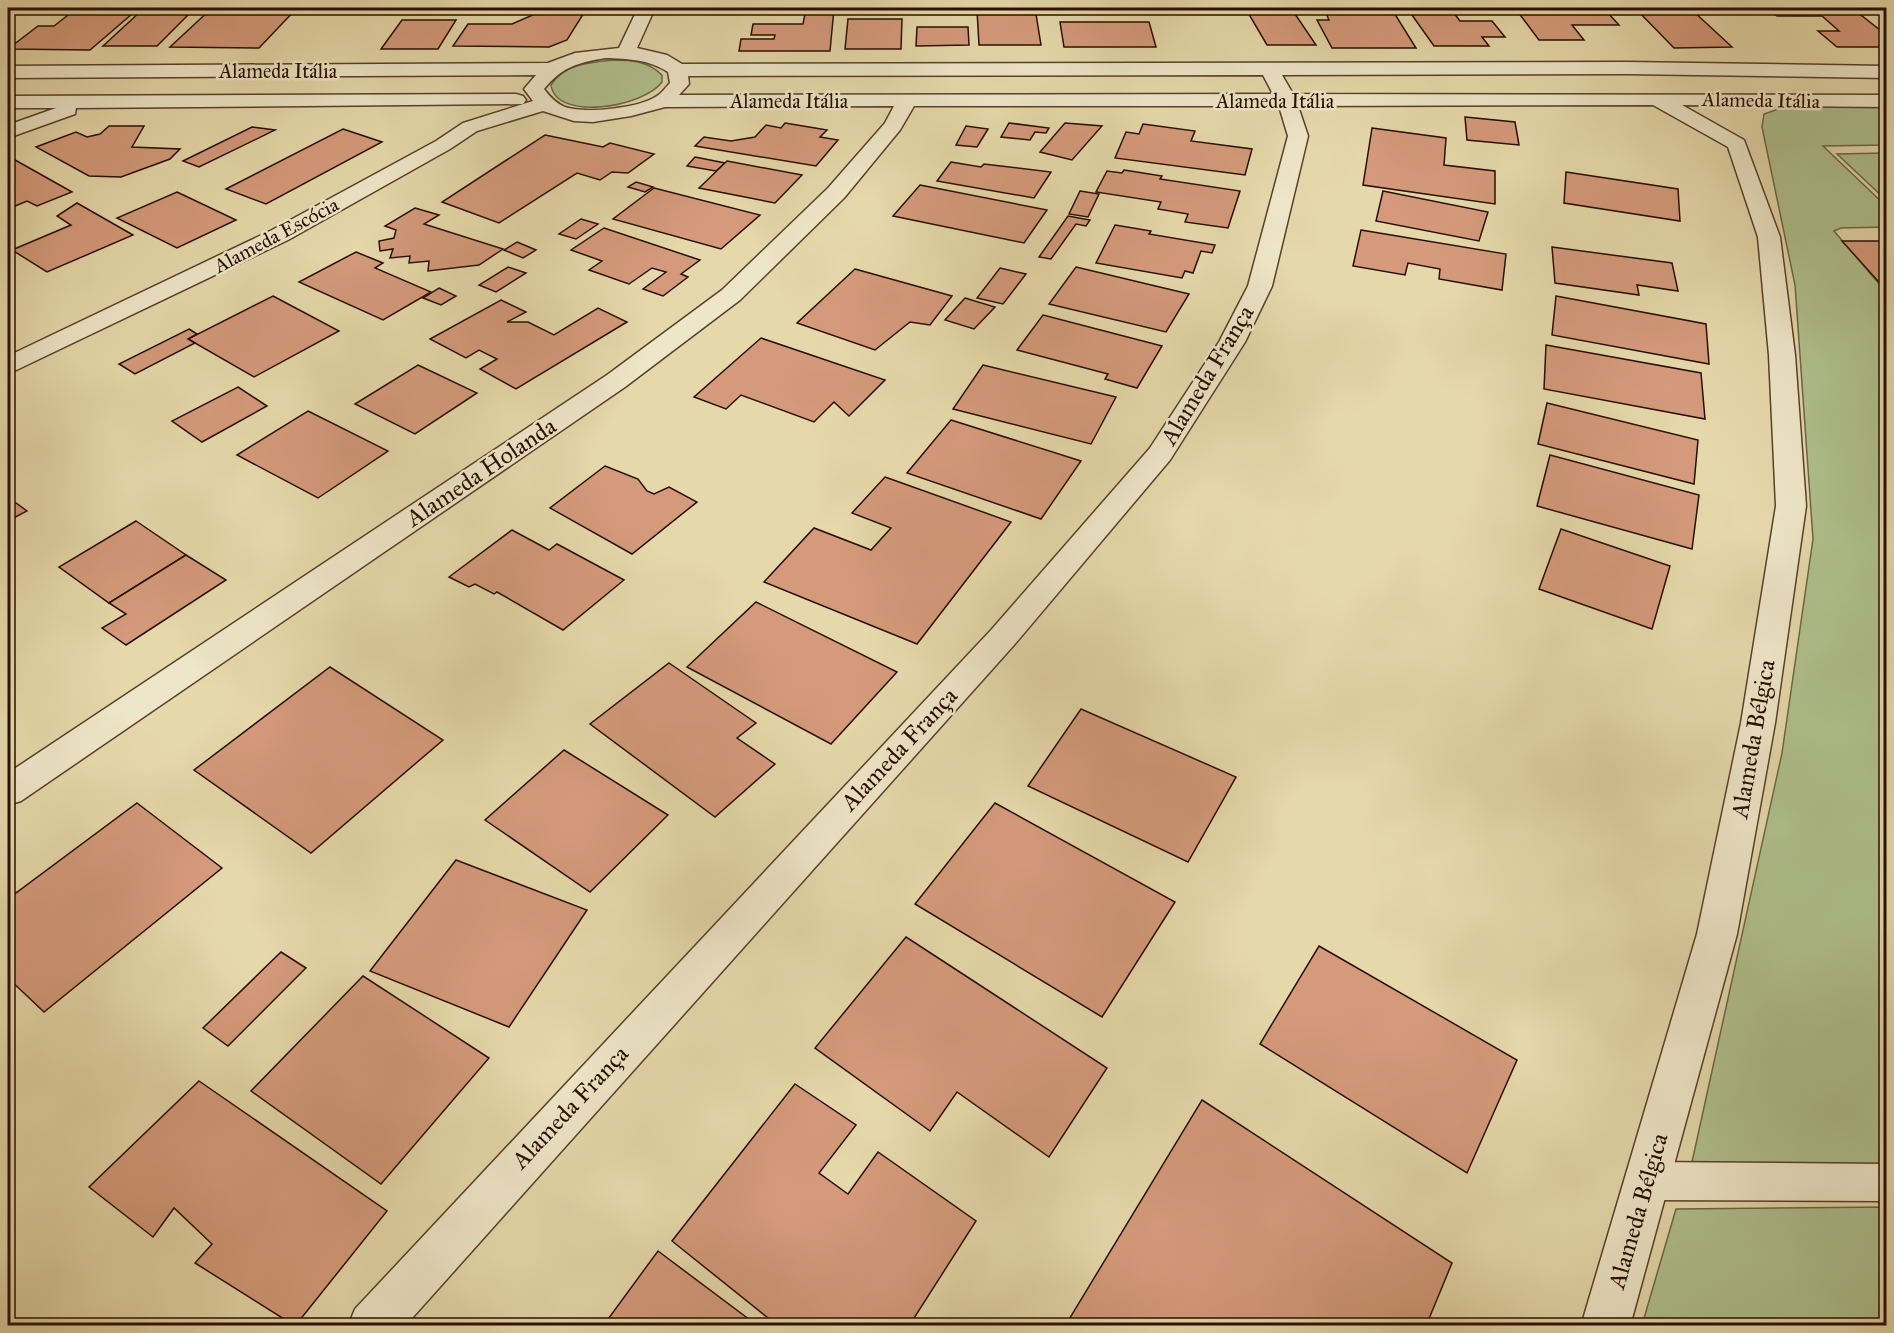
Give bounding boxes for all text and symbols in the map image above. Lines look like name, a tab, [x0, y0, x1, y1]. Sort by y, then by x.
street label: Alameda Itália	[218, 59, 338, 83]
street label: Alameda Itália	[1701, 87, 1821, 113]
street label: Alameda Itália	[729, 89, 849, 113]
street label: Alameda Itália	[1215, 89, 1335, 113]
street label: Alameda Escócia	[209, 192, 343, 278]
street label: Alameda França	[1153, 299, 1261, 451]
street label: Alameda Holanda	[399, 410, 563, 534]
street label: Alameda Bélgica	[1724, 657, 1782, 822]
street label: Alameda França	[834, 680, 964, 818]
street label: Alameda França	[505, 1038, 635, 1176]
street label: Alameda Bélgica	[1601, 1129, 1675, 1293]

